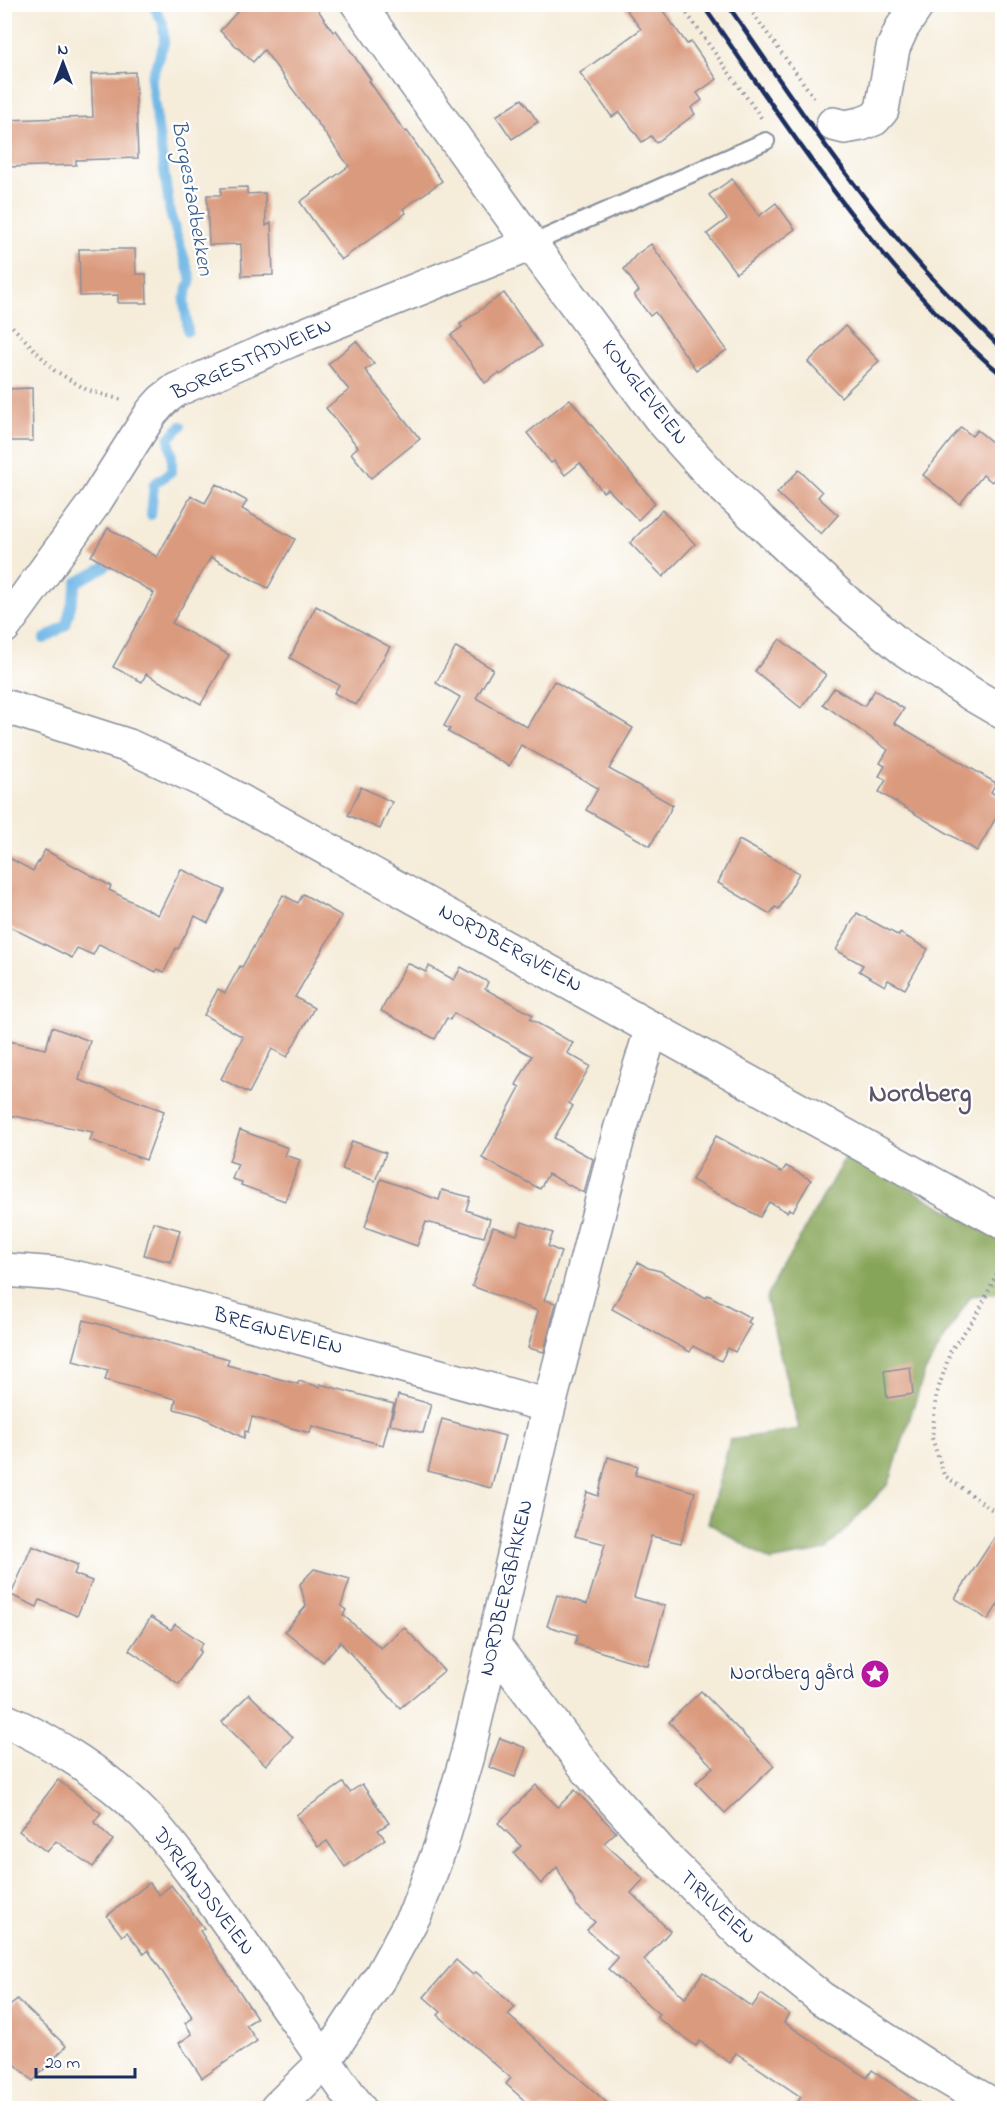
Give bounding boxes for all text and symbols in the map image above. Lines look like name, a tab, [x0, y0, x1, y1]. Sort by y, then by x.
north arrow	[33, 33, 93, 93]
text: N	[58, 38, 69, 62]
water label: Borgestadbekken	[162, 118, 221, 279]
street label: BORGESTADVEIEN	[166, 311, 337, 409]
street label: KONGLEVEIEN	[593, 334, 695, 452]
street label: NORDBERGVEIEN	[433, 897, 587, 1001]
district label: Nordberg	[869, 1075, 971, 1115]
street label: BREGNEVEIEN	[209, 1300, 346, 1364]
street label: NORDBERGBAKKEN	[472, 1497, 542, 1679]
place icon: Nordberg gård	[859, 1658, 891, 1690]
place label: Nordberg gård	[730, 1659, 854, 1691]
street label: DYRLANDSVEIEN	[144, 1821, 261, 1962]
street label: TIRILVEIEN	[672, 1864, 762, 1952]
scale bar	[36, 2041, 135, 2079]
text: 20 m	[45, 2051, 80, 2077]

